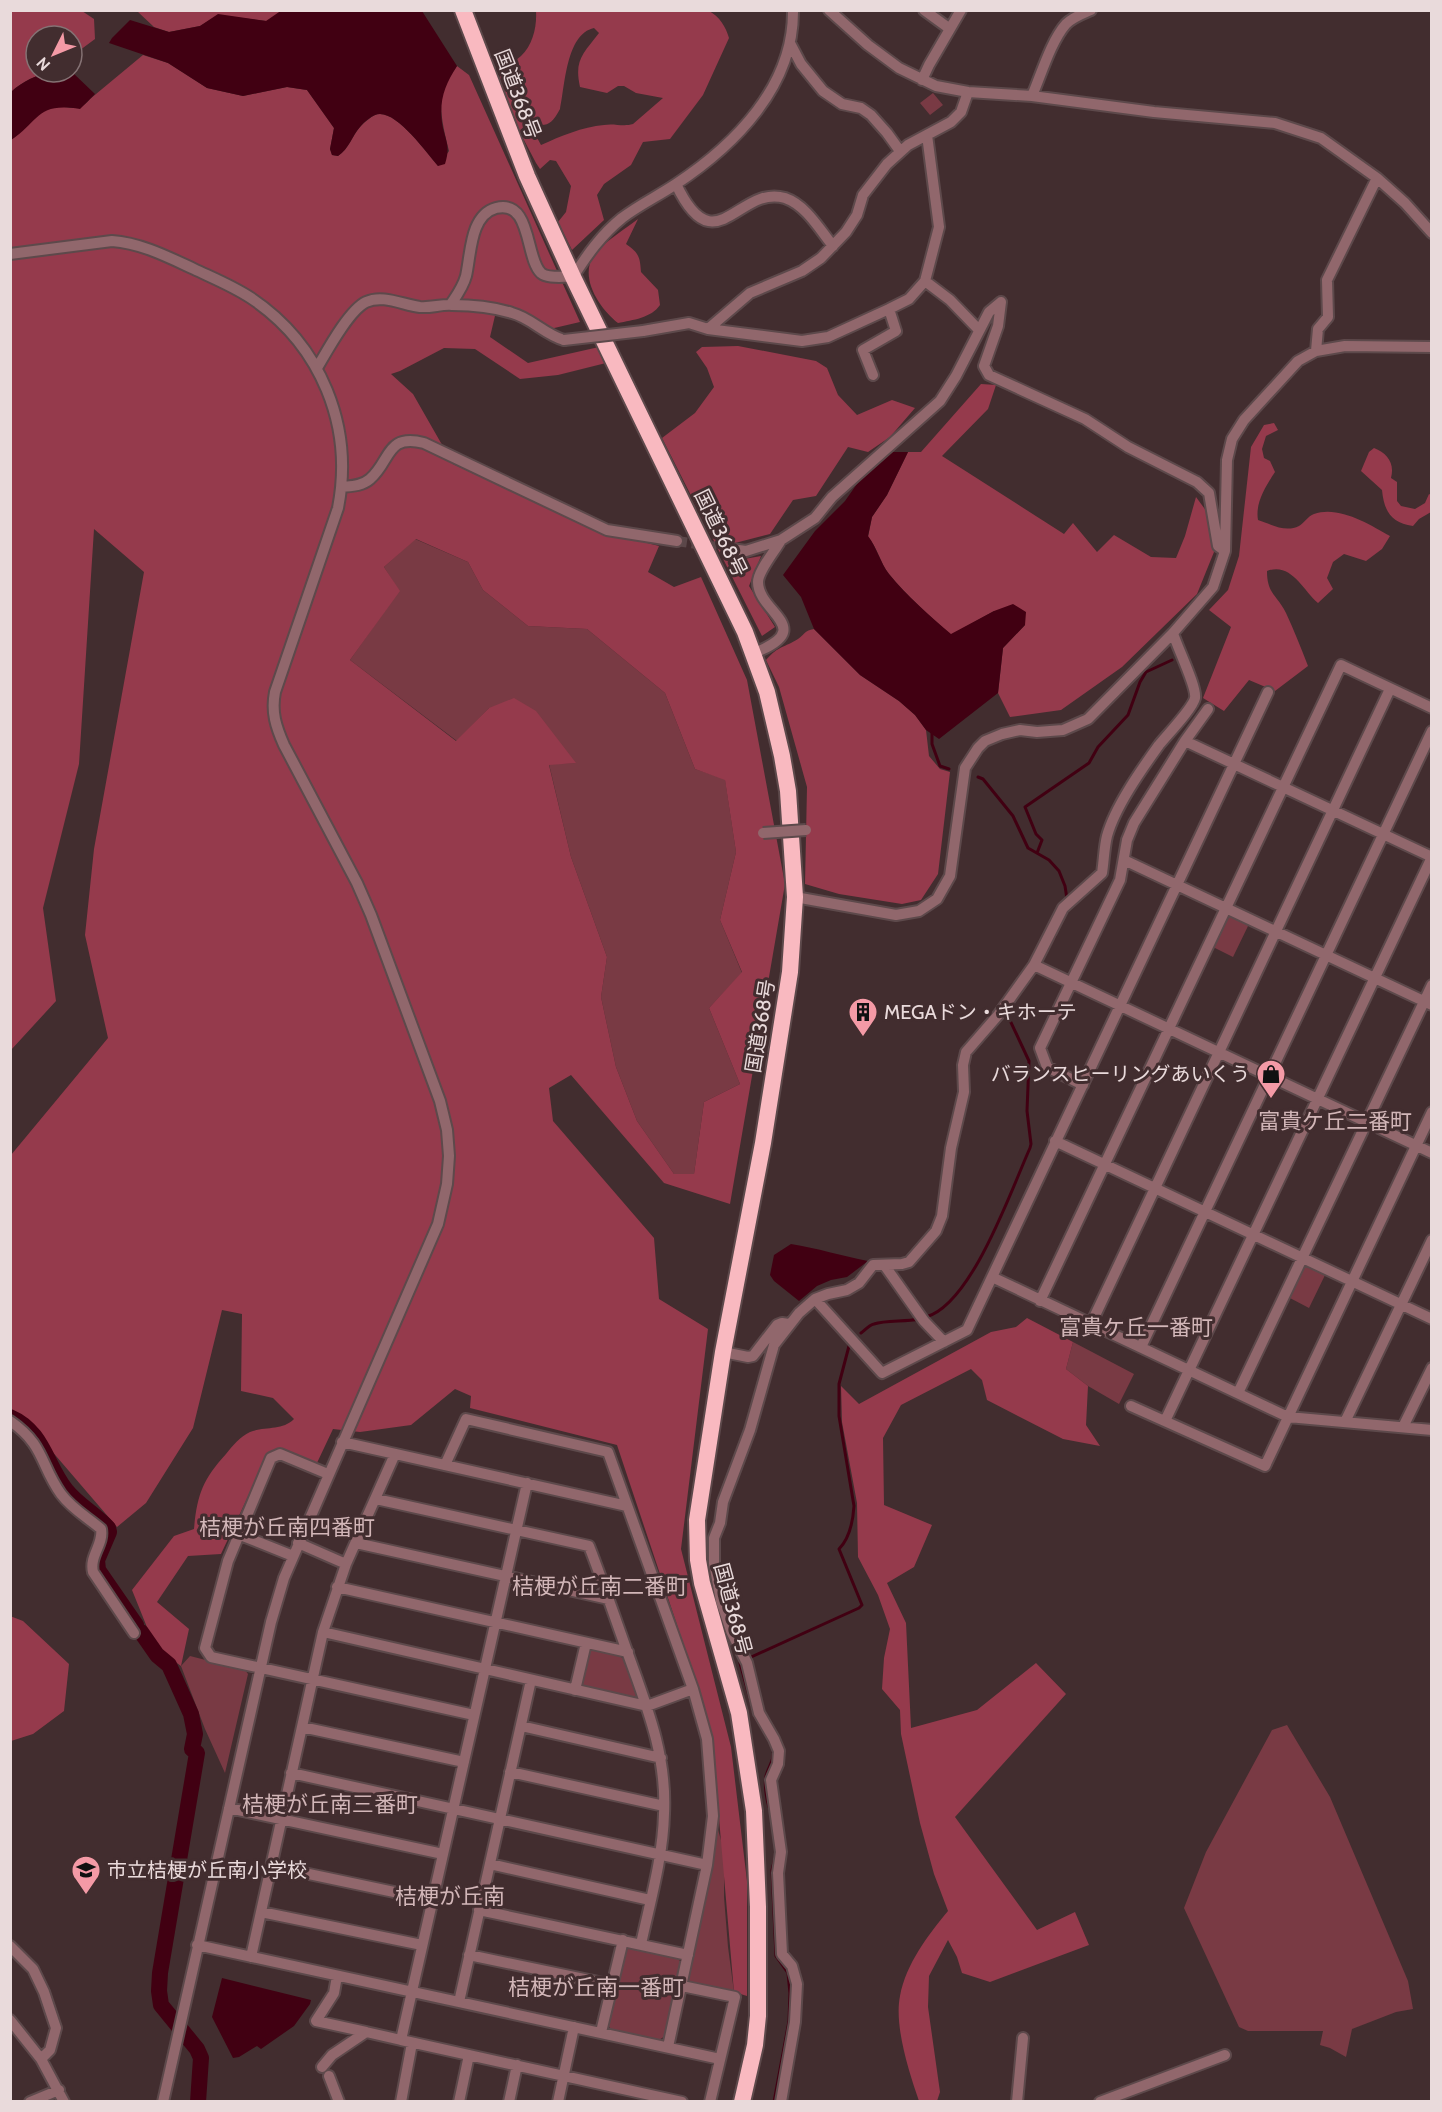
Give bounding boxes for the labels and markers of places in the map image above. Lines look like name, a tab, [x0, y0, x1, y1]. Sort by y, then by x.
building icon: MEGAドン・キホーテ	[847, 996, 879, 1038]
place label: MEGAドン・キホーテ	[884, 1000, 1077, 1024]
shop icon: バランスヒーリングあいくう	[1255, 1058, 1287, 1100]
place label: バランスヒーリングあいくう	[991, 1062, 1250, 1086]
school or university icon: 市立桔梗が丘南小学校	[70, 1854, 102, 1896]
place label: 市立桔梗が丘南小学校	[107, 1858, 307, 1882]

